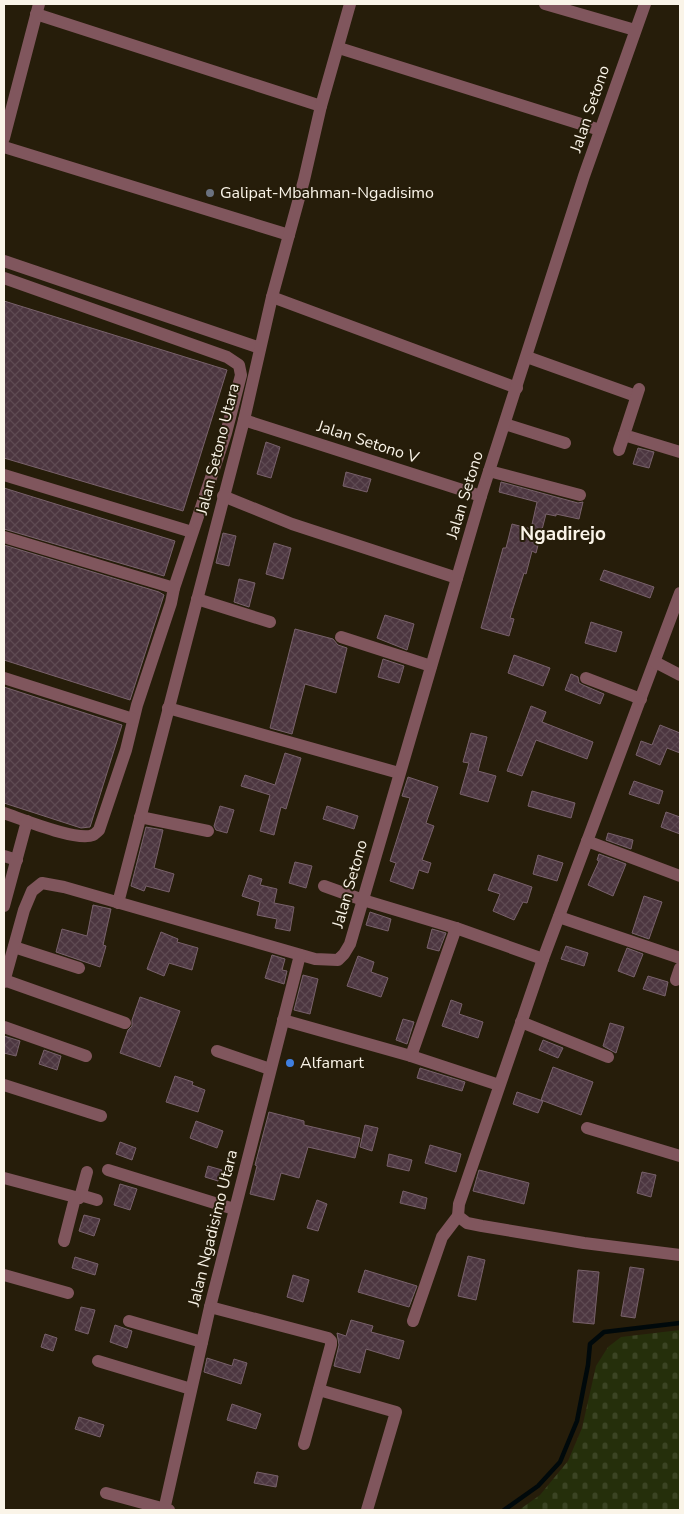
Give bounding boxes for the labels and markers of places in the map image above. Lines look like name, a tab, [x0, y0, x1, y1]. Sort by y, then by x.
place label: Galipat-Mbahman-Ngadisimo	[220, 182, 434, 204]
marker: Galipat-Mbahman-Ngadisimo	[204, 187, 216, 199]
place label: Alfamart	[300, 1052, 364, 1074]
marker: Alfamart	[284, 1057, 296, 1069]

